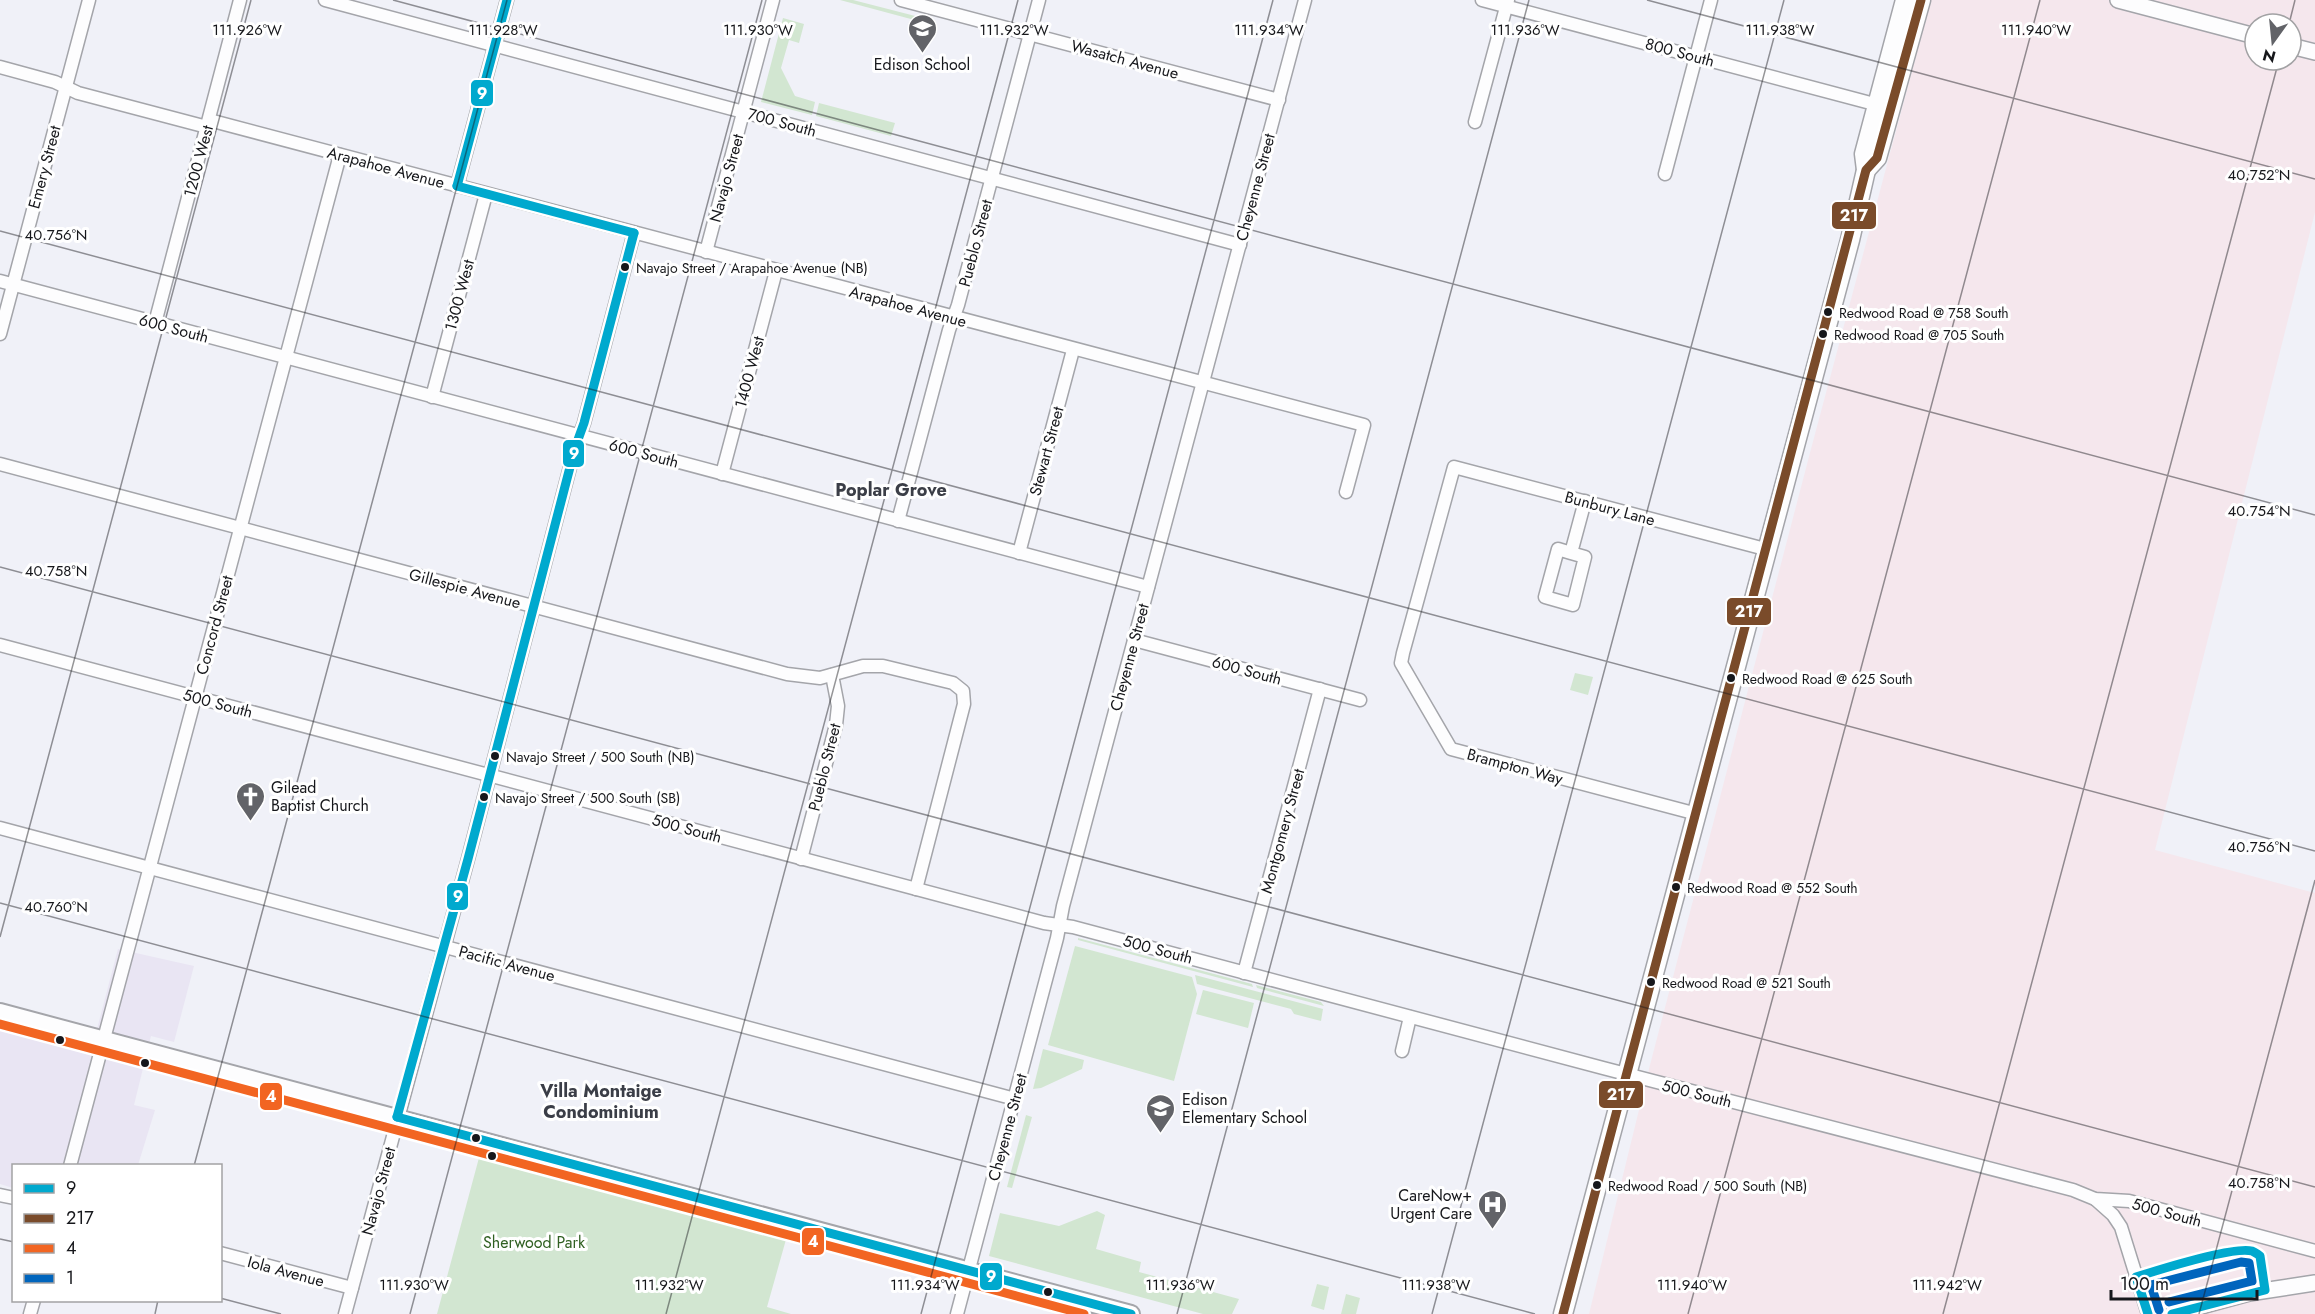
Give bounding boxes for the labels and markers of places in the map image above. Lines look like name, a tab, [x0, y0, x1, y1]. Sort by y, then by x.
school or university icon: Edison School	[906, 12, 938, 54]
place label: Edison School	[874, 53, 970, 76]
place label: Navajo Street / Arapahoe Avenue (NB)	[636, 258, 868, 278]
marker: Navajo Street / Arapahoe Avenue (NB)	[619, 261, 631, 273]
place label: Redwood Road @ 758 South	[1839, 303, 2009, 323]
marker: Redwood Road @ 758 South	[1822, 306, 1834, 318]
place label: Redwood Road @ 705 South	[1834, 325, 2004, 345]
marker: Redwood Road @ 705 South	[1817, 328, 1829, 340]
place label: Redwood Road @ 625 South	[1742, 669, 1913, 689]
marker: Redwood Road @ 625 South	[1725, 672, 1737, 684]
place label: Navajo Street / 500 South (NB)	[506, 747, 695, 767]
marker: Navajo Street / 500 South (NB)	[489, 750, 501, 762]
place label: Gilead Baptist Church	[271, 776, 369, 817]
church icon: Gilead Baptist Church	[234, 780, 266, 822]
place label: Navajo Street / 500 South (SB)	[495, 788, 680, 808]
marker: Navajo Street / 500 South (SB)	[478, 791, 490, 803]
place label: Redwood Road @ 552 South	[1687, 878, 1858, 898]
marker: Redwood Road @ 552 South	[1670, 881, 1682, 893]
place label: Redwood Road @ 521 South	[1662, 973, 1831, 993]
marker: Redwood Road @ 521 South	[1645, 976, 1657, 988]
unlabelled marker	[54, 1034, 66, 1046]
unlabelled marker	[139, 1057, 151, 1069]
place label: Edison Elementary School	[1182, 1088, 1307, 1129]
school or university icon: Edison Elementary School	[1145, 1092, 1177, 1134]
unlabelled marker	[470, 1132, 482, 1144]
unlabelled marker	[486, 1150, 498, 1162]
place label: Redwood Road / 500 South (NB)	[1608, 1176, 1807, 1196]
marker: Redwood Road / 500 South (NB)	[1591, 1179, 1603, 1191]
place label: CareNow+ Urgent Care	[1390, 1184, 1472, 1225]
hospital icon: CareNow+ Urgent Care	[1477, 1188, 1509, 1230]
unlabelled marker	[1042, 1286, 1054, 1298]

